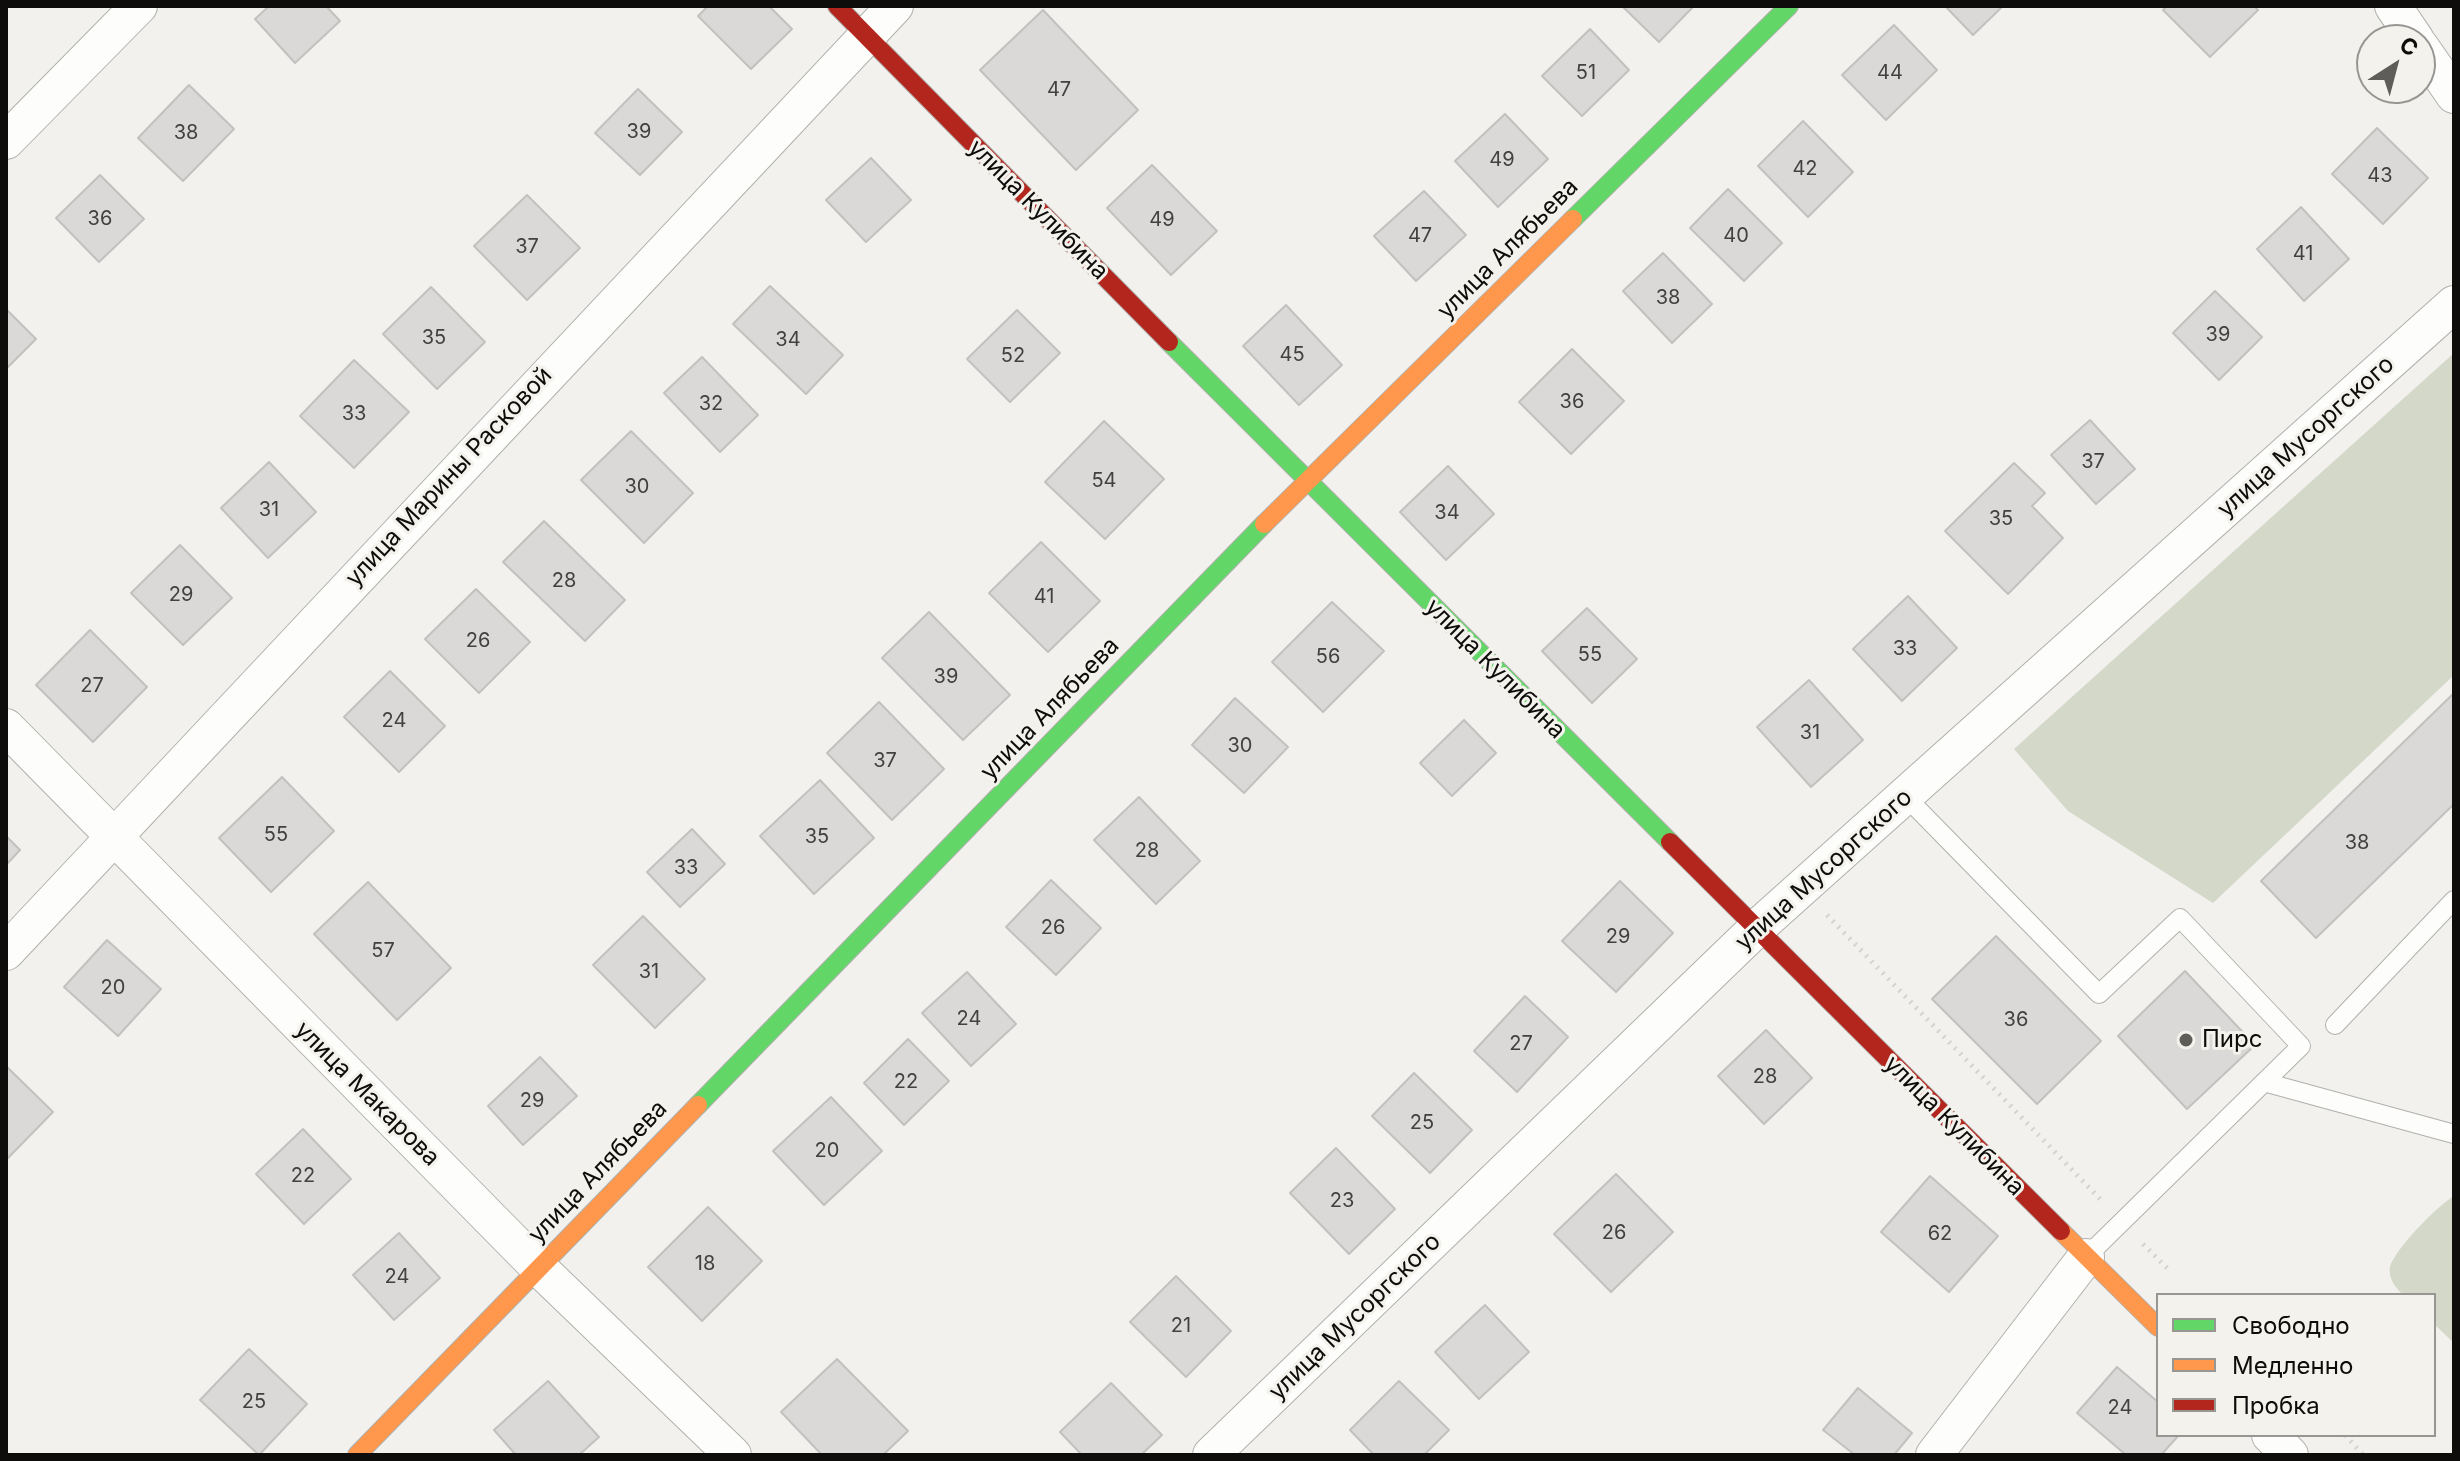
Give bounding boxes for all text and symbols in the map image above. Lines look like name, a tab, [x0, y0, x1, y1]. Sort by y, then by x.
north arrow	[2356, 24, 2436, 104]
text: С	[2395, 31, 2423, 62]
house number: 51	[1576, 61, 1596, 85]
house number: 44	[1877, 61, 1903, 85]
house number: 47	[1047, 78, 1071, 102]
house number: 39	[627, 120, 651, 144]
house number: 38	[174, 121, 198, 145]
street label: улица Кулибина	[962, 134, 1114, 286]
house number: 49	[1489, 148, 1515, 172]
house number: 42	[1792, 157, 1818, 181]
house number: 43	[2367, 164, 2393, 188]
street label: улица Алябьева	[1432, 173, 1584, 325]
house number: 36	[88, 207, 112, 231]
house number: 49	[1149, 208, 1175, 232]
house number: 47	[1408, 224, 1432, 248]
house number: 40	[1723, 224, 1749, 248]
house number: 37	[515, 235, 539, 259]
house number: 41	[2293, 242, 2313, 266]
house number: 38	[1656, 286, 1680, 310]
house number: 39	[2206, 323, 2230, 347]
house number: 35	[422, 326, 446, 350]
house number: 34	[775, 328, 801, 352]
house number: 45	[1279, 343, 1305, 367]
house number: 52	[1001, 344, 1025, 368]
street label: улица Мусоргского	[2212, 350, 2400, 524]
street label: улица Марины Расковой	[340, 361, 558, 593]
house number: 36	[1560, 390, 1584, 414]
house number: 32	[699, 392, 723, 416]
house number: 33	[342, 402, 366, 426]
house number: 37	[2081, 450, 2105, 474]
house number: 54	[1091, 469, 1117, 493]
house number: 30	[625, 475, 649, 499]
house number: 31	[259, 498, 279, 522]
house number: 34	[1434, 501, 1460, 525]
house number: 35	[1989, 507, 2013, 531]
house number: 28	[552, 569, 576, 593]
house number: 29	[169, 583, 193, 607]
house number: 41	[1034, 585, 1054, 609]
street label: улица Кулибина	[1419, 593, 1571, 745]
house number: 26	[466, 629, 490, 653]
street label: улица Алябьева	[975, 632, 1125, 786]
house number: 33	[1893, 637, 1917, 661]
house number: 55	[1578, 643, 1602, 667]
house number: 56	[1316, 645, 1340, 669]
house number: 39	[934, 665, 958, 689]
house number: 27	[80, 674, 104, 698]
house number: 24	[382, 709, 406, 733]
house number: 31	[1800, 721, 1820, 745]
house number: 30	[1228, 734, 1252, 758]
house number: 37	[873, 749, 897, 773]
street label: улица Мусоргского	[1730, 783, 1918, 957]
house number: 55	[264, 823, 288, 847]
house number: 35	[805, 825, 829, 849]
house number: 38	[2345, 831, 2369, 855]
house number: 28	[1135, 839, 1159, 863]
house number: 33	[674, 856, 698, 880]
house number: 26	[1041, 916, 1065, 940]
house number: 29	[1606, 925, 1630, 949]
house number: 57	[371, 939, 395, 963]
house number: 31	[639, 960, 659, 984]
house number: 20	[101, 976, 125, 1000]
house number: 24	[957, 1007, 981, 1031]
house number: 36	[2004, 1008, 2028, 1032]
street label: улица Макарова	[289, 1016, 445, 1172]
place label: Пирс	[2202, 1026, 2262, 1054]
marker: Пирс	[2177, 1031, 2195, 1049]
house number: 27	[1509, 1032, 1533, 1056]
street label: улица Кулибина	[1878, 1050, 2030, 1202]
house number: 28	[1753, 1065, 1777, 1089]
house number: 22	[894, 1070, 918, 1094]
house number: 29	[520, 1089, 544, 1113]
street label: улица Алябьева	[523, 1095, 673, 1249]
house number: 25	[1410, 1111, 1434, 1135]
house number: 20	[815, 1139, 839, 1163]
house number: 22	[291, 1164, 315, 1188]
house number: 23	[1330, 1189, 1354, 1213]
house number: 26	[1602, 1221, 1626, 1245]
house number: 62	[1928, 1222, 1952, 1246]
street label: улица Мусоргского	[1263, 1228, 1447, 1406]
house number: 18	[695, 1252, 715, 1276]
house number: 24	[385, 1265, 409, 1289]
legend	[2156, 1293, 2436, 1437]
text: Свободно	[2232, 1311, 2350, 1340]
house number: 21	[1171, 1314, 1191, 1338]
text: Медленно	[2232, 1351, 2353, 1380]
house number: 25	[242, 1390, 266, 1414]
text: Пробка	[2232, 1391, 2320, 1420]
house number: 24	[2108, 1396, 2132, 1420]

